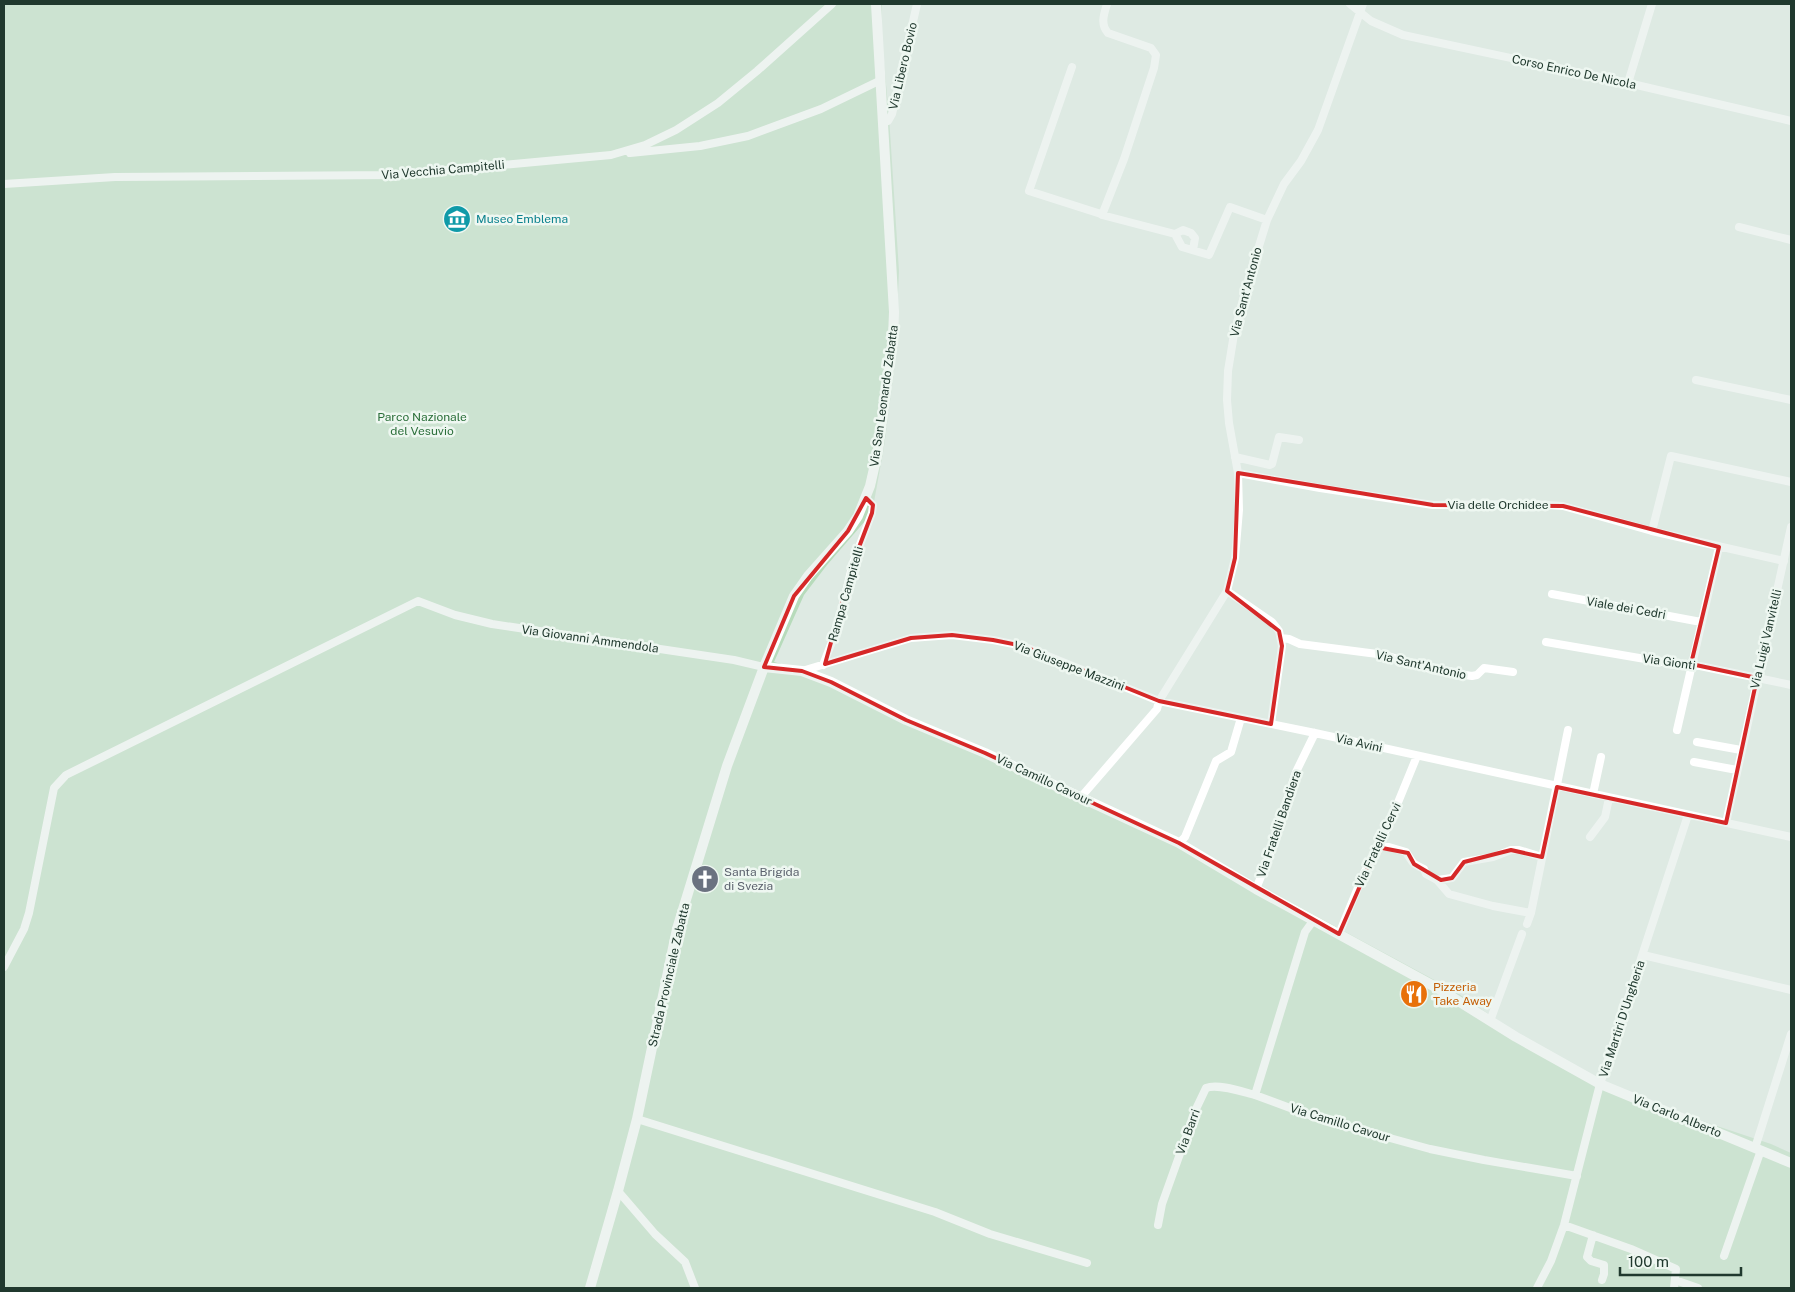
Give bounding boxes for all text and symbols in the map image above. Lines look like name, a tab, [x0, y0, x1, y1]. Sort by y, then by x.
street label: Via Libero Bovio	[886, 21, 920, 111]
street label: Corso Enrico De Nicola	[1511, 52, 1637, 92]
street label: Via Vecchia Campitelli	[381, 158, 505, 182]
museum icon: Museo Emblema	[442, 204, 472, 234]
place label: Museo Emblema	[476, 212, 568, 226]
street label: Via Sant'Antonio	[1227, 245, 1265, 338]
street label: Via San Leonardo Zabatta	[867, 324, 901, 468]
park label: Parco Nazionale del Vesuvio	[377, 410, 467, 438]
street label: Via delle Orchidee	[1447, 498, 1549, 512]
street label: Rampa Campitelli	[826, 545, 866, 643]
street label: Via Luigi Vanvitelli	[1748, 588, 1784, 690]
street label: Viale dei Cedri	[1585, 594, 1667, 622]
street label: Via Giovanni Ammendola	[520, 622, 660, 656]
street label: Via Giuseppe Mazzini	[1011, 638, 1127, 694]
street label: Via Sant'Antonio	[1374, 648, 1468, 682]
street label: Via Gionti	[1642, 651, 1696, 673]
street label: Via Avini	[1334, 731, 1384, 755]
street label: Via Camillo Cavour	[994, 752, 1094, 809]
street label: Via Fratelli Bandiera	[1254, 769, 1304, 879]
street label: Via Fratelli Cervi	[1352, 800, 1404, 890]
church icon: Santa Brigida di Svezia	[690, 864, 720, 894]
place label: Santa Brigida di Svezia	[724, 865, 799, 893]
street label: Strada Provinciale Zabatta	[646, 902, 692, 1048]
street label: Via Martiri D'Ungheria	[1596, 958, 1648, 1080]
restaurant icon: Pizzeria Take Away	[1399, 979, 1429, 1009]
place label: Pizzeria Take Away	[1433, 980, 1493, 1008]
street label: Via Carlo Alberto	[1630, 1092, 1724, 1140]
street label: Via Camillo Cavour	[1288, 1101, 1392, 1145]
street label: Via Barri	[1173, 1107, 1203, 1157]
scale bar	[1620, 1244, 1741, 1276]
text: 100 m	[1628, 1253, 1669, 1270]

